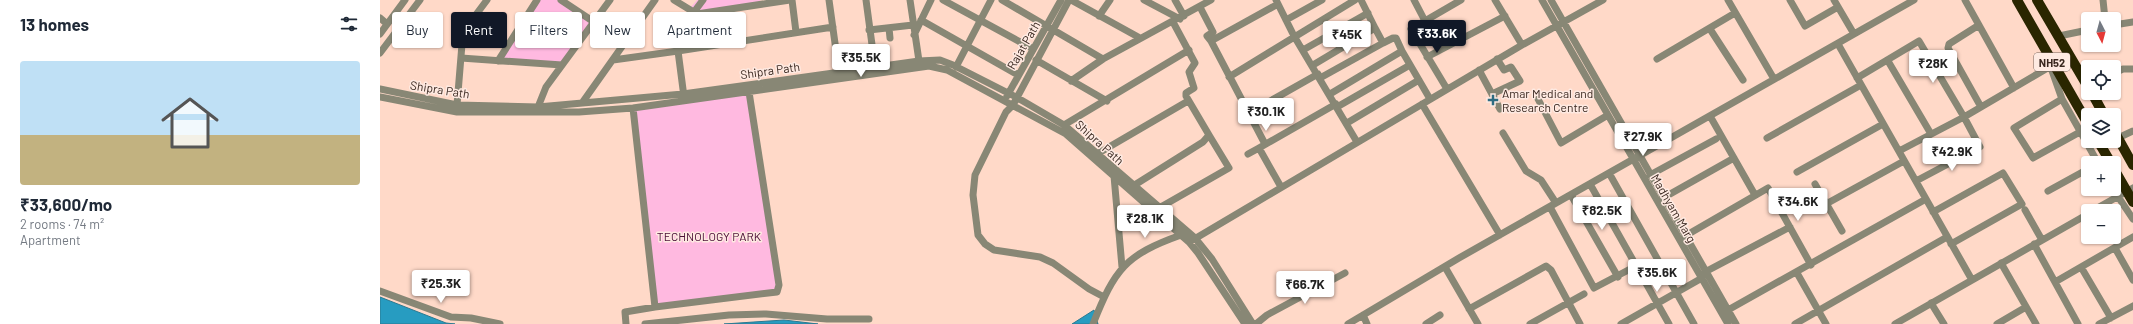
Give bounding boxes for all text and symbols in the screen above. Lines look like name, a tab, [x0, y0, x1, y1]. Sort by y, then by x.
chip: Buy	[392, 12, 443, 48]
chip: Rent	[451, 12, 507, 48]
chip: Filters	[515, 12, 582, 48]
chip: New	[590, 12, 645, 48]
chip: Apartment	[653, 12, 746, 48]
north arrow	[2081, 12, 2121, 52]
map controls	[2081, 12, 2121, 244]
icon: filters	[338, 13, 360, 35]
text: 13 homes	[20, 14, 89, 34]
street label: Rajat Path	[1004, 18, 1042, 72]
pin: ₹33.6K	[1404, 20, 1470, 54]
pin: ₹45K	[1323, 21, 1371, 55]
text: ₹33.6K	[1417, 25, 1457, 41]
text: ₹45K	[1332, 26, 1362, 42]
pin: ₹35.5K	[828, 44, 894, 78]
text: ₹35.5K	[841, 49, 881, 65]
pin: ₹28K	[1909, 50, 1957, 84]
road number: NH52	[2034, 53, 2070, 71]
text: ₹28K	[1918, 55, 1948, 71]
street label: Shipra Path	[739, 59, 801, 81]
button: locate	[2081, 60, 2121, 100]
street label: Shipra Path	[409, 77, 471, 101]
place label: Amar Medical and Research Centre	[1502, 86, 1593, 114]
icon: home	[154, 87, 226, 159]
marker: Amar Medical and Research Centre	[1487, 94, 1499, 106]
pin: ₹30.1K	[1233, 98, 1299, 132]
text: ₹30.1K	[1247, 103, 1285, 119]
button: layers	[2081, 108, 2121, 148]
street label: Shipra Path	[1073, 117, 1127, 167]
pin: ₹27.9K	[1610, 123, 1676, 157]
text: ₹27.9K	[1624, 128, 1662, 144]
pin: ₹42.9K	[1919, 138, 1985, 172]
text: ₹42.9K	[1931, 143, 1973, 159]
button: +	[2081, 156, 2121, 196]
street label: Madhyam Marg	[1649, 171, 1699, 245]
pin: ₹34.6K	[1765, 188, 1831, 222]
text: ₹34.6K	[1778, 193, 1818, 209]
text: ₹33,600/mo	[20, 194, 112, 214]
pin: ₹82.5K	[1569, 197, 1635, 231]
text: ₹82.5K	[1582, 202, 1622, 218]
button: −	[2081, 204, 2121, 244]
pin: ₹28.1K	[1112, 205, 1178, 239]
text: ₹28.1K	[1126, 210, 1164, 226]
text: 2 rooms · 74 m²	[20, 216, 104, 232]
park label: TECHNOLOGY PARK	[657, 229, 762, 243]
text: Apartment	[20, 232, 81, 248]
pin: ₹35.6K	[1624, 259, 1690, 293]
text: ₹35.6K	[1637, 264, 1677, 280]
pin: ₹25.3K	[408, 270, 474, 304]
pin: ₹66.7K	[1272, 271, 1338, 305]
text: ₹25.3K	[421, 275, 461, 291]
text: ₹66.7K	[1285, 276, 1325, 292]

